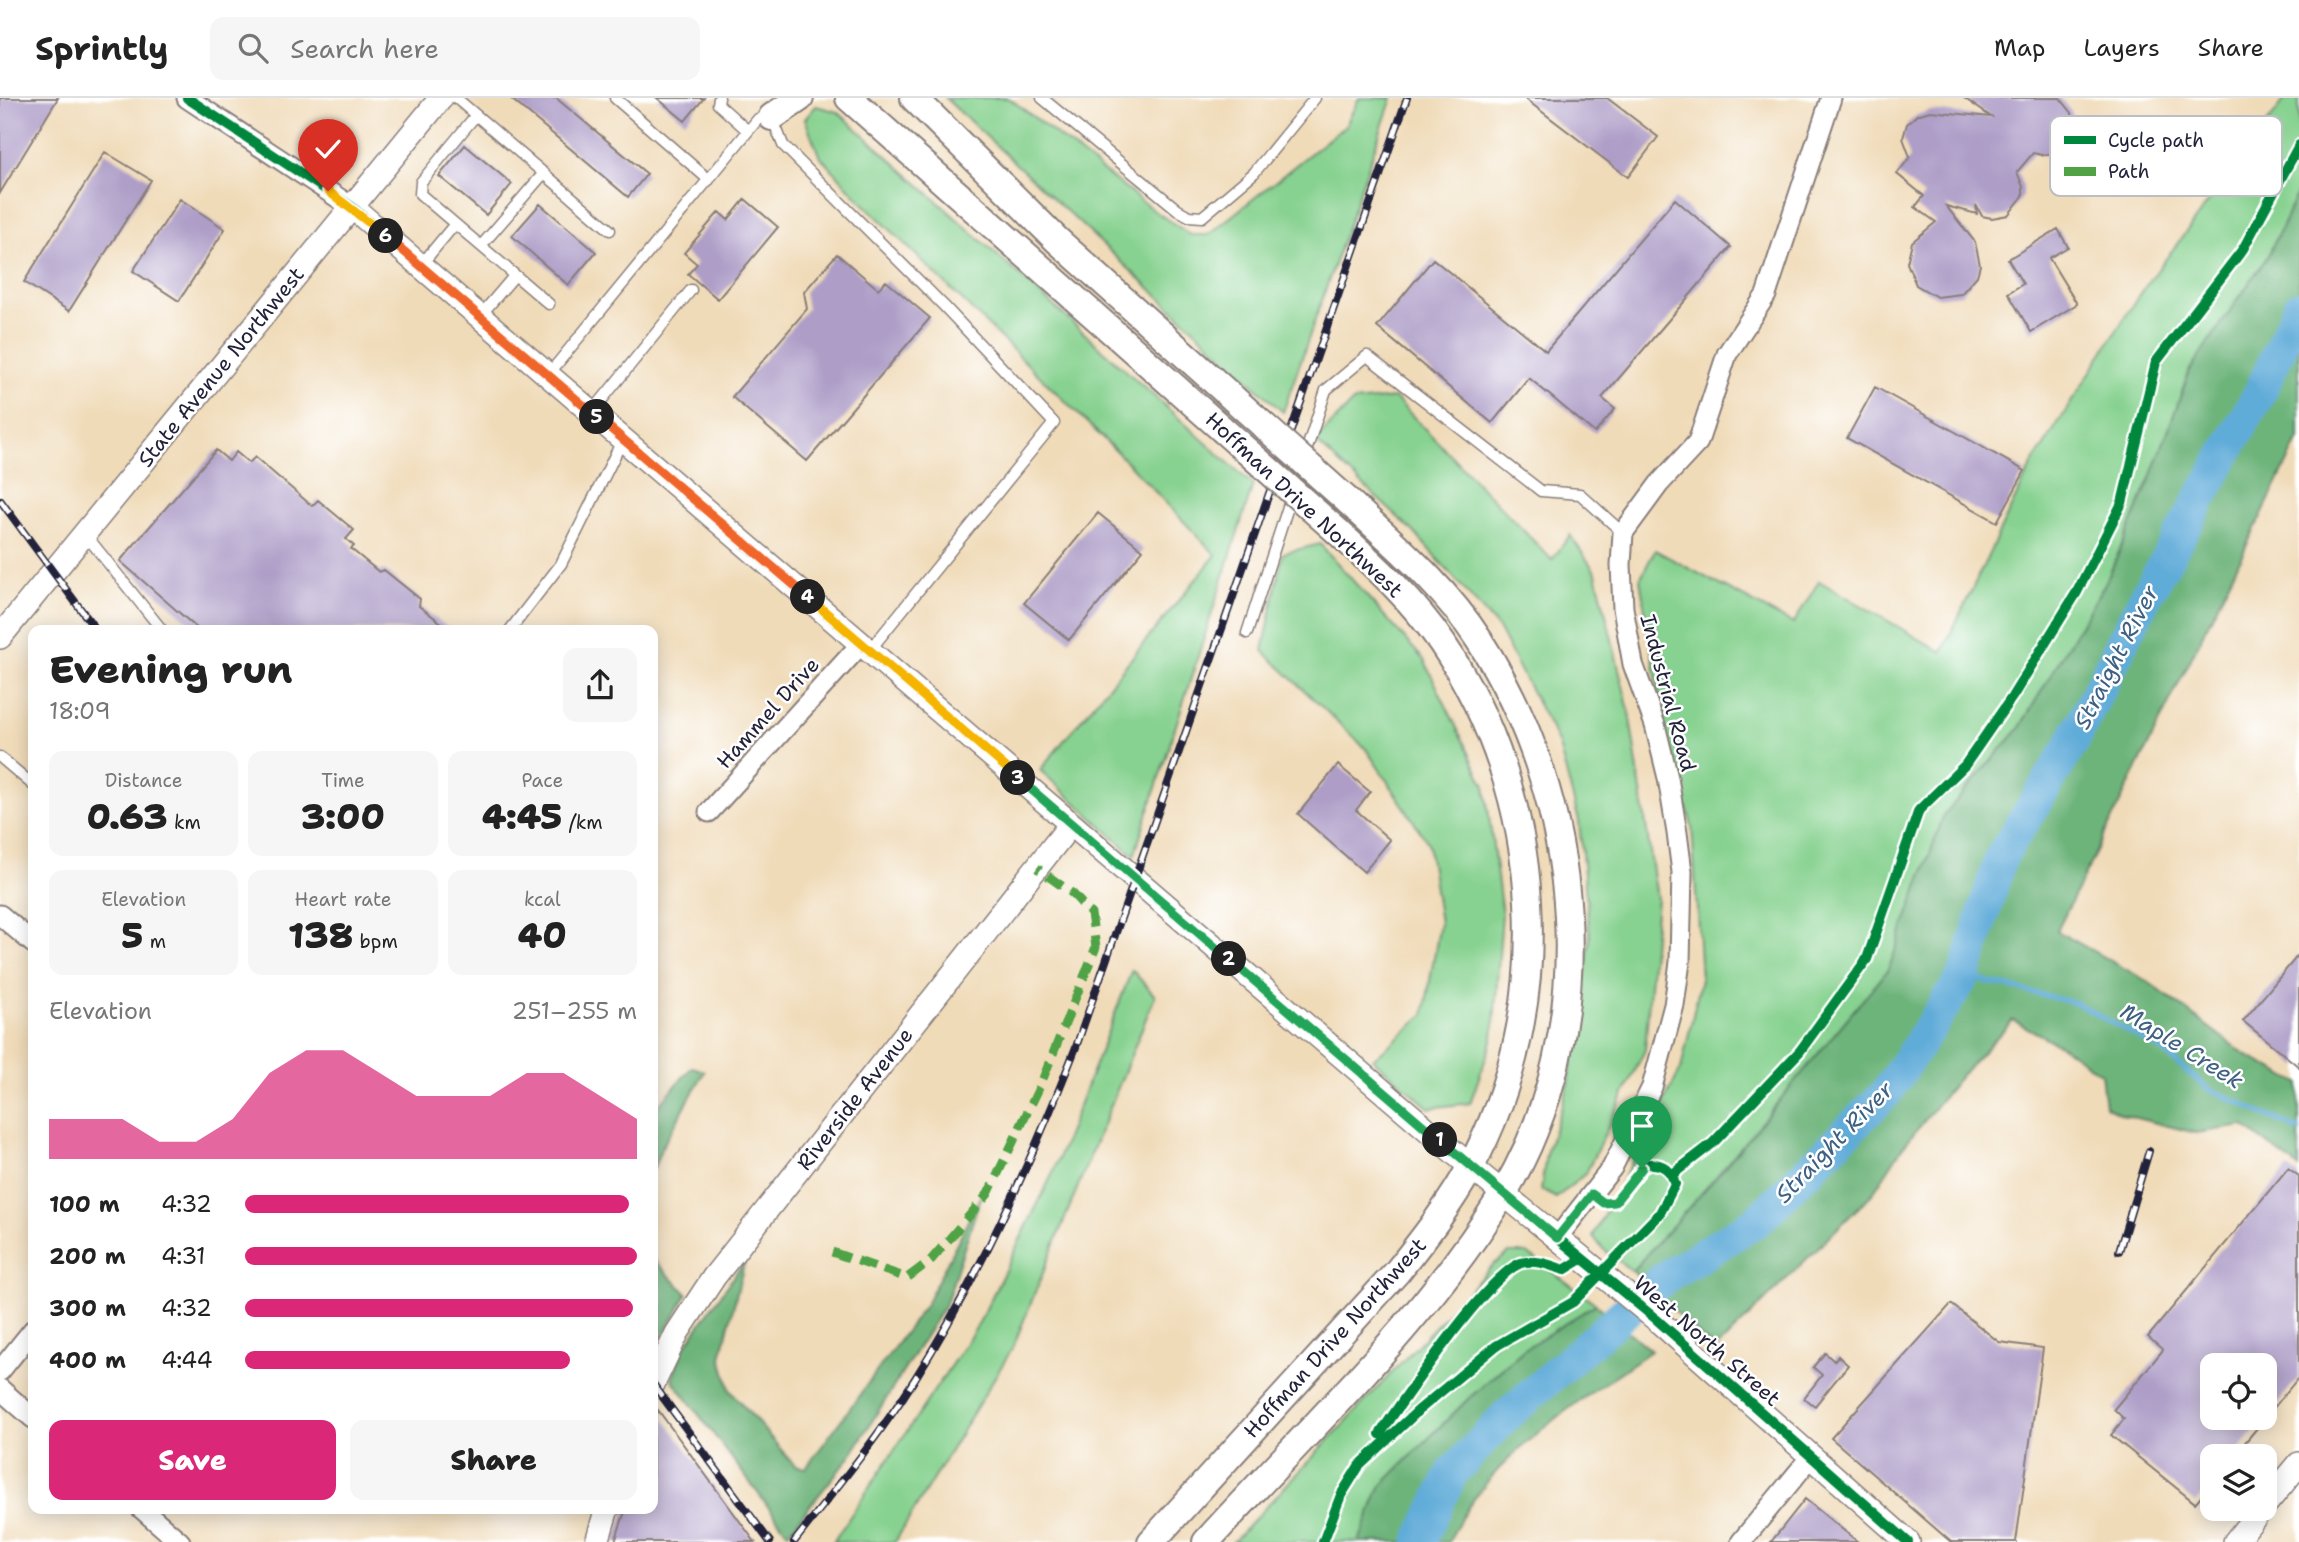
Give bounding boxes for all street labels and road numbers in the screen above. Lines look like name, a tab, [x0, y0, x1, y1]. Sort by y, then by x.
street label: State Avenue Northwest	[132, 261, 310, 473]
street label: Hoffman Drive Northwest	[1199, 406, 1409, 604]
street label: Industrial Road	[1634, 611, 1702, 775]
street label: Hammel Drive	[710, 651, 826, 775]
street label: Riverside Avenue	[791, 1022, 919, 1176]
street label: Hoffman Drive Northwest	[1237, 1232, 1433, 1444]
street label: West North Street	[1628, 1270, 1786, 1412]

